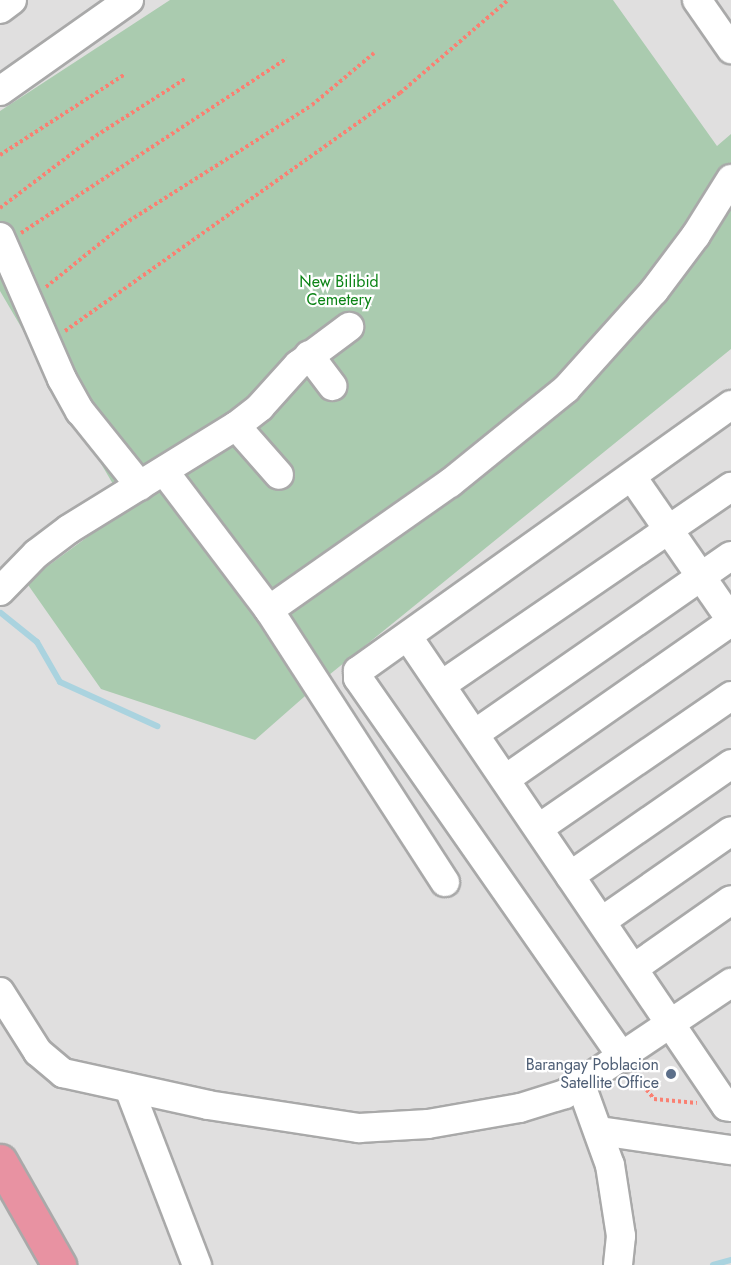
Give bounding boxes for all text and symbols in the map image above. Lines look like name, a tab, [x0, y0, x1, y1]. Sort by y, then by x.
park label: New Bilibid Cemetery	[299, 272, 379, 310]
place label: Barangay Poblacion Satellite Office	[526, 1055, 659, 1093]
marker: Barangay Poblacion Satellite Office	[664, 1067, 678, 1081]

